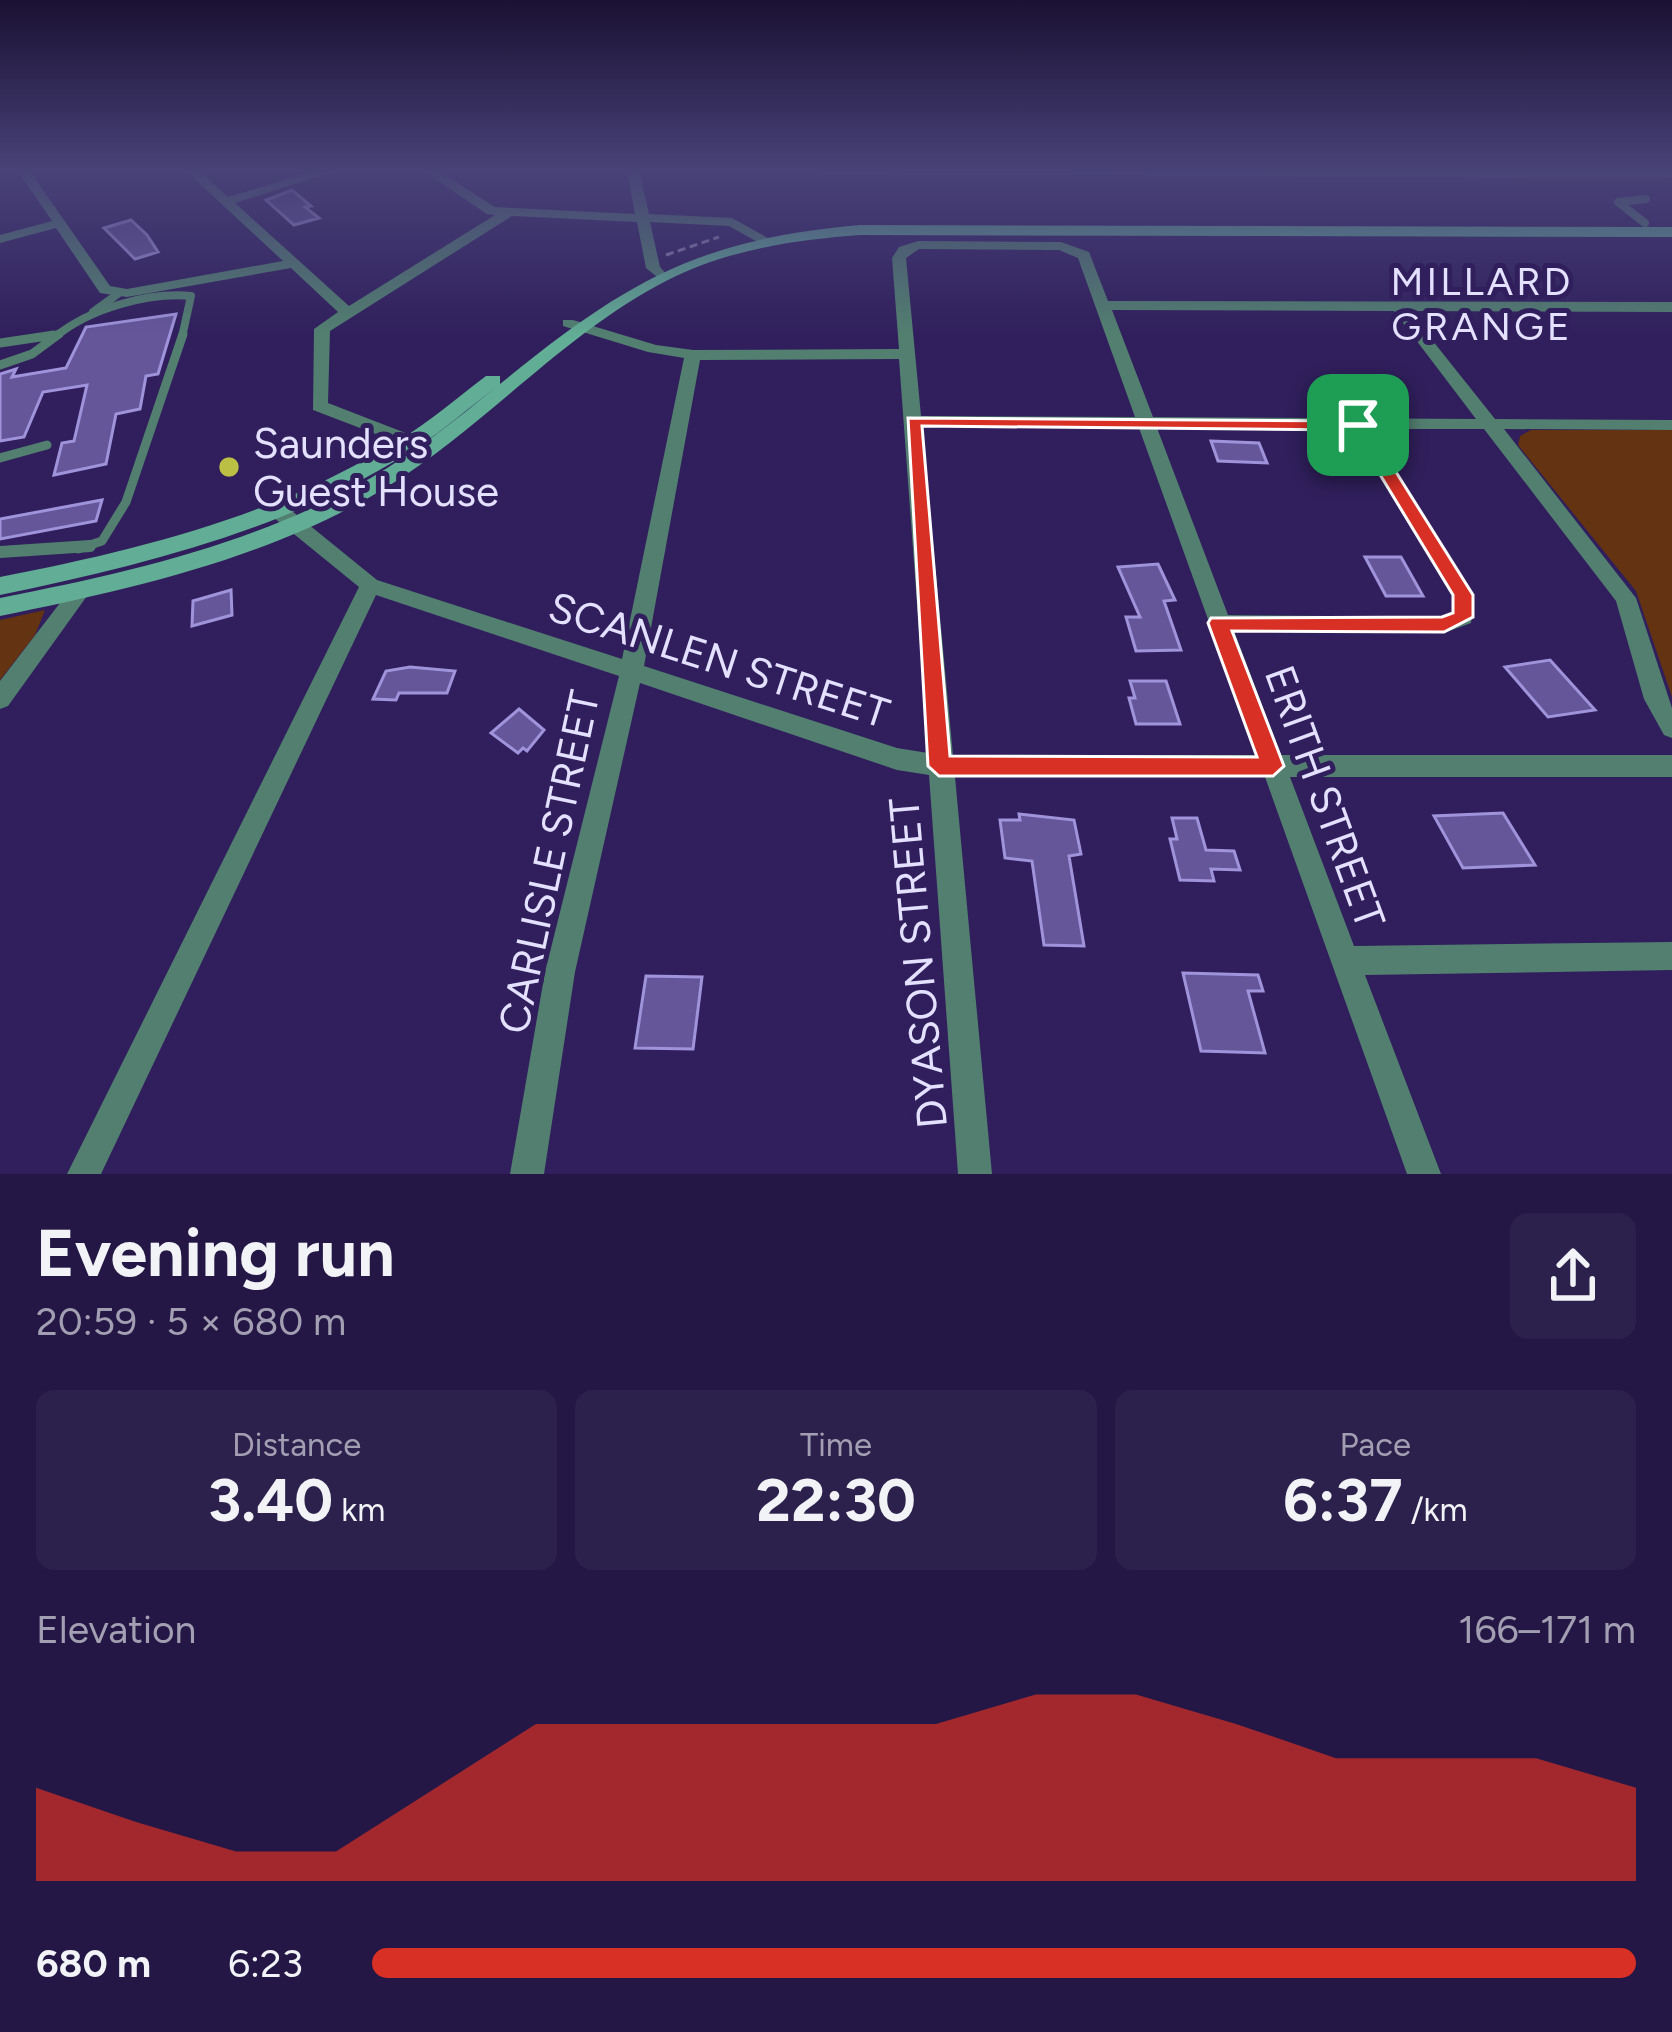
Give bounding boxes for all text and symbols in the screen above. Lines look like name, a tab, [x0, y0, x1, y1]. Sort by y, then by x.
district label: MILLARD GRANGE	[1391, 258, 1573, 350]
pin	[1307, 374, 1409, 476]
icon: arrive	[1325, 392, 1391, 458]
place label: Saunders Guest House	[253, 418, 499, 517]
marker: Saunders Guest House	[216, 454, 242, 480]
street label: SCANLEN STREET	[542, 581, 896, 739]
street label: ERITH STREET	[1254, 659, 1396, 935]
street label: CARLISLE STREET	[488, 686, 610, 1038]
street label: DYASON STREET	[878, 796, 958, 1130]
text: Evening run	[36, 1213, 395, 1293]
button: share	[1510, 1213, 1636, 1339]
text: 20:59 · 5 × 680 m	[36, 1298, 346, 1345]
text: Distance	[232, 1425, 361, 1464]
text: Time	[800, 1425, 872, 1464]
text: Pace	[1340, 1425, 1411, 1464]
text: 3.40	[208, 1464, 333, 1536]
text: 22:30	[756, 1464, 916, 1536]
text: 6:37	[1283, 1464, 1403, 1536]
text: km	[333, 1490, 385, 1529]
text: /km	[1403, 1490, 1468, 1529]
text: Elevation	[36, 1606, 196, 1653]
text: 166–171 m	[1458, 1606, 1636, 1653]
text: 680 m	[36, 1940, 151, 1987]
text: 6:23	[228, 1940, 303, 1987]

